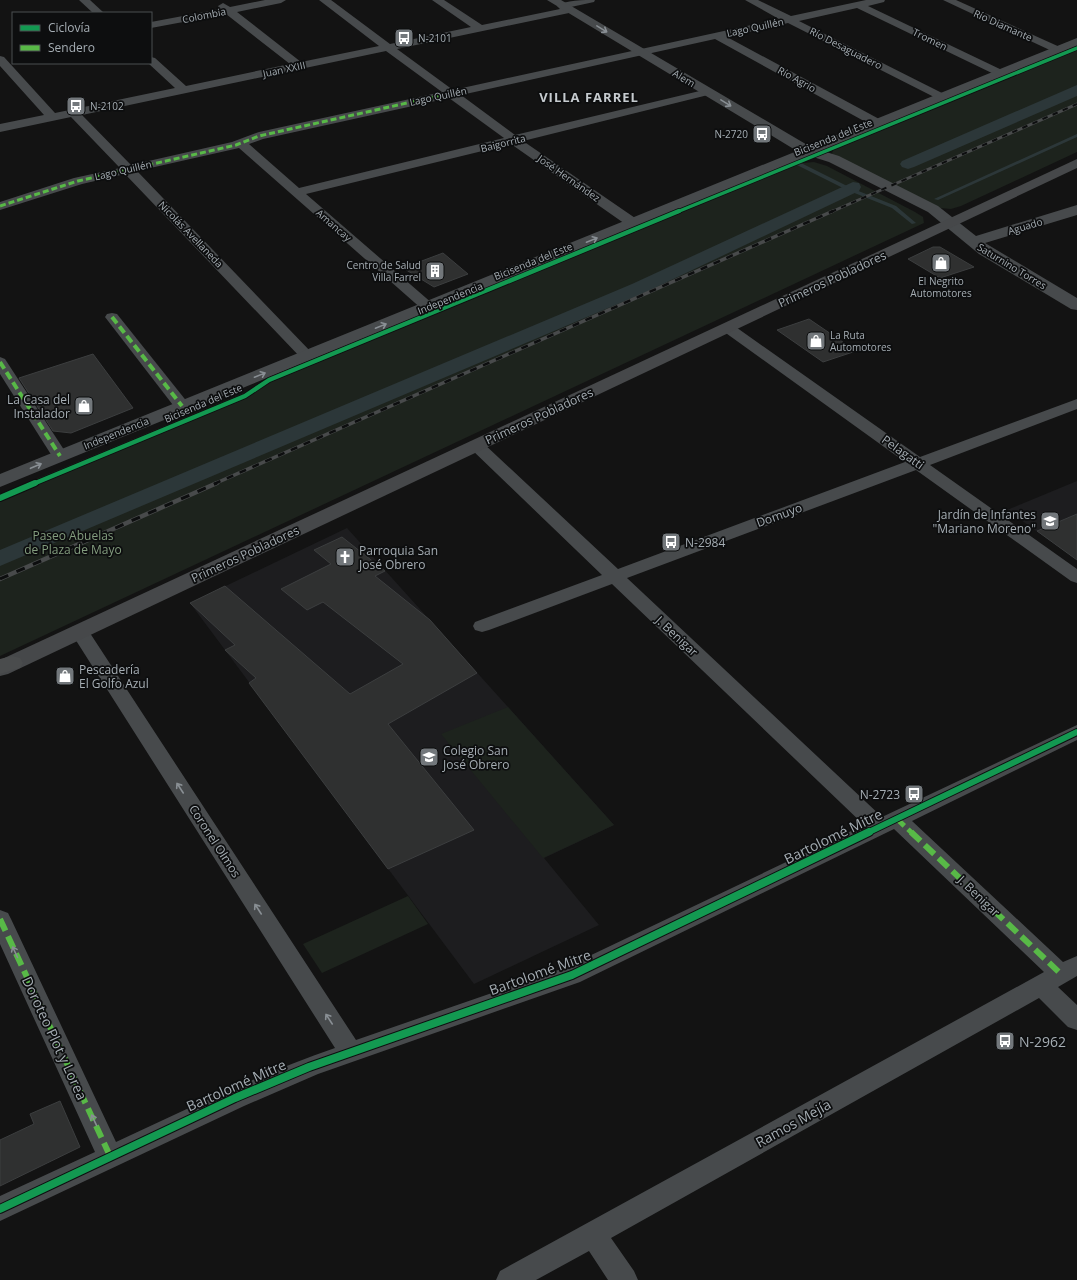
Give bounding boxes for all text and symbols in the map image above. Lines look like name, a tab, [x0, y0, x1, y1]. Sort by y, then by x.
street label: Colombia	[181, 4, 227, 26]
street label: Río Diamante	[971, 6, 1035, 44]
legend	[12, 12, 152, 64]
street label: Lago Quillén	[725, 14, 785, 40]
text: Ciclovía	[48, 19, 90, 36]
street label: Río Desaguadero	[807, 24, 885, 72]
street label: Tromen	[910, 25, 950, 53]
one-way arrow	[596, 26, 608, 34]
bus stop icon: N-2101	[393, 27, 415, 49]
place label: N-2101	[418, 31, 452, 45]
text: Sendero	[48, 39, 95, 56]
street label: Juan XXIII	[261, 58, 307, 81]
street label: Río Agrio	[775, 63, 819, 95]
street label: Alem	[670, 66, 698, 90]
street label: Lago Quillén	[408, 83, 468, 109]
district label: VILLA FARREL	[539, 88, 639, 106]
bus stop icon: N-2102	[65, 95, 87, 117]
place label: N-2102	[90, 99, 124, 113]
one-way arrow	[720, 100, 732, 108]
street label: Bicisenda del Este	[792, 115, 875, 159]
bus stop icon: N-2720	[751, 123, 773, 145]
place label: N-2720	[714, 127, 748, 141]
street label: Baigorrita	[479, 131, 527, 155]
street label: José Hernández	[534, 151, 603, 205]
street label: Lago Quillén	[93, 157, 153, 183]
street label: Nicolás Avellaneda	[156, 198, 226, 270]
street label: Amancay	[313, 206, 355, 245]
street label: Aguado	[1006, 214, 1044, 238]
one-way arrow	[585, 235, 597, 243]
street label: Bicisenda del Este	[492, 239, 575, 283]
street label: Saturnino Torres	[975, 240, 1049, 292]
street label: Primeros Pobladores	[775, 246, 889, 312]
shop icon: El Negrito Automotores	[930, 252, 952, 274]
place label: Centro de Salud Villa Farrel	[347, 258, 421, 284]
building icon: Centro de Salud Villa Farrel	[424, 260, 446, 282]
place label: El Negrito Automotores	[910, 274, 972, 300]
street label: Independencia	[415, 279, 485, 317]
one-way arrow	[374, 321, 386, 329]
place label: La Ruta Automotores	[830, 328, 892, 354]
shop icon: La Ruta Automotores	[805, 330, 827, 352]
one-way arrow	[254, 370, 266, 378]
street label: Bicisenda del Este	[162, 380, 244, 426]
street label: Primeros Pobladores	[482, 383, 596, 449]
place label: La Casa del Instalador	[7, 391, 70, 422]
shop icon: La Casa del Instalador	[73, 395, 95, 417]
street label: Independencia	[81, 414, 151, 452]
street label: Pelagatti	[878, 431, 928, 473]
one-way arrow	[30, 462, 42, 469]
street label: Domuyo	[754, 499, 804, 531]
place label: Jardín de Infantes "Mariano Moreno"	[932, 506, 1036, 537]
school or university icon: Jardín de Infantes "Mariano Moreno"	[1039, 510, 1061, 532]
street label: Primeros Pobladores	[188, 521, 302, 587]
park label: Paseo Abuelas de Plaza de Mayo	[24, 527, 122, 558]
bus stop icon: N-2984	[660, 531, 682, 553]
place label: N-2984	[685, 534, 725, 551]
place label: Parroquia San José Obrero	[358, 542, 438, 573]
church icon: Parroquia San José Obrero	[334, 546, 356, 568]
street label: J. Benigar	[651, 611, 702, 660]
place label: Pescadería El Golfo Azul	[79, 661, 149, 692]
shop icon: Pescadería El Golfo Azul	[54, 665, 76, 687]
place label: Colegio San José Obrero	[442, 742, 509, 773]
school or university icon: Colegio San José Obrero	[418, 746, 440, 768]
one-way arrow	[176, 783, 184, 794]
bus stop icon: N-2723	[903, 783, 925, 805]
place label: N-2723	[860, 786, 900, 803]
street label: Coronel Olmos	[185, 801, 245, 881]
street label: Bartolomé Mitre	[781, 804, 885, 868]
street label: J. Benigar	[954, 871, 1004, 920]
one-way arrow	[254, 904, 262, 915]
street label: Bartolomé Mitre	[486, 945, 594, 999]
one-way arrow	[11, 946, 18, 958]
street label: Doroteo Plot y Lorea	[18, 973, 92, 1103]
one-way arrow	[324, 1013, 333, 1024]
bus stop icon: N-2962	[994, 1030, 1016, 1052]
place label: N-2962	[1019, 1032, 1066, 1051]
street label: Bartolomé Mitre	[183, 1054, 289, 1115]
street label: Ramos Mejía	[752, 1094, 834, 1152]
one-way arrow	[90, 1115, 97, 1127]

